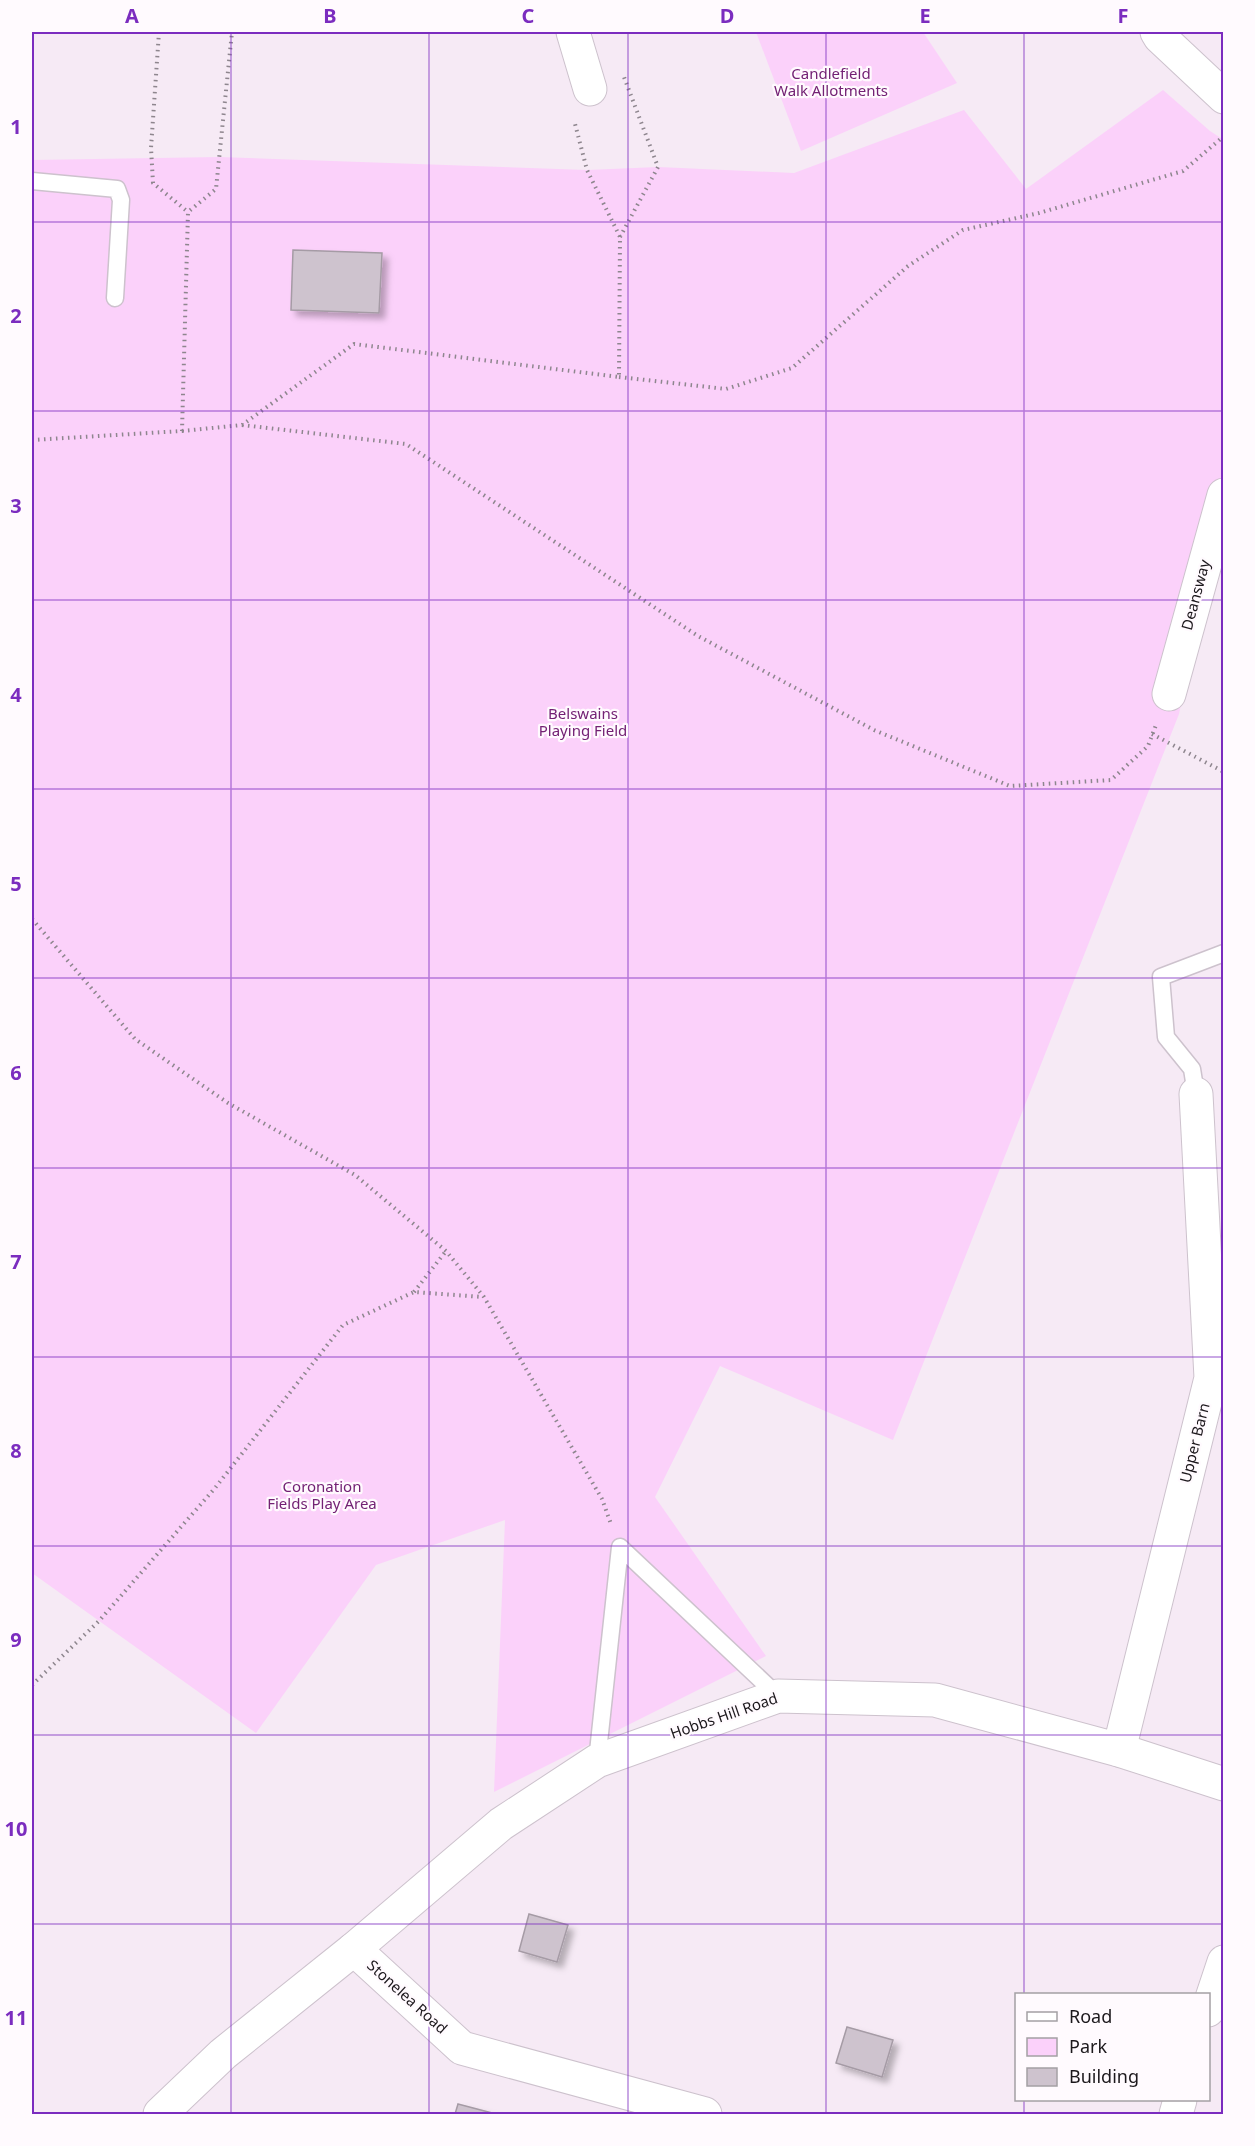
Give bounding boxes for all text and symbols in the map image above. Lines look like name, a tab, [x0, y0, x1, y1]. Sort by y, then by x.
text: A	[125, 2, 139, 29]
text: B	[323, 2, 337, 29]
text: C	[522, 2, 535, 29]
text: D	[720, 2, 734, 29]
text: E	[919, 2, 931, 29]
text: F	[1118, 2, 1128, 29]
park label: Candlefield Walk Allotments	[774, 63, 888, 100]
text: 1	[10, 113, 22, 140]
text: 2	[10, 302, 22, 329]
text: 3	[10, 492, 22, 519]
street label: Deansway	[1176, 557, 1214, 632]
text: 4	[10, 681, 22, 708]
park label: Belswains Playing Field	[539, 703, 627, 740]
text: 5	[10, 870, 22, 897]
text: 6	[10, 1059, 22, 1086]
text: 7	[10, 1248, 22, 1275]
street label: Upper Barn	[1174, 1401, 1214, 1485]
text: 8	[10, 1437, 22, 1464]
park label: Coronation Fields Play Area	[267, 1476, 377, 1513]
text: 9	[10, 1626, 22, 1653]
street label: Hobbs Hill Road	[667, 1687, 780, 1743]
text: 10	[5, 1815, 27, 1842]
street label: Stonelea Road	[363, 1955, 452, 2038]
legend	[1015, 1993, 1210, 2101]
text: 11	[5, 2004, 27, 2031]
text: Road	[1069, 2004, 1112, 2028]
text: Park	[1069, 2034, 1107, 2058]
text: Building	[1069, 2064, 1139, 2088]

